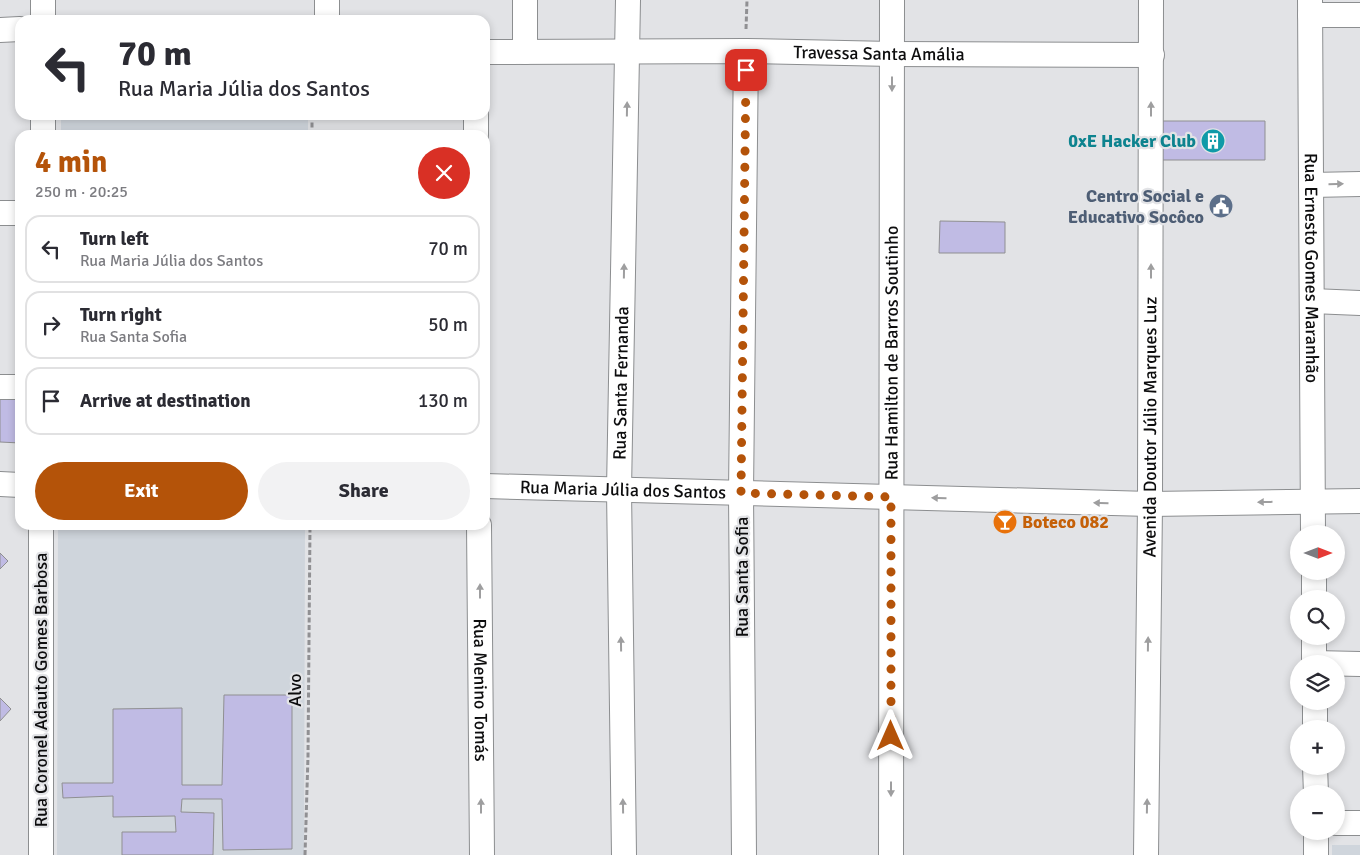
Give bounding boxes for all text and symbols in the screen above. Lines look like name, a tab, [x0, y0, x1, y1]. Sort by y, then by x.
text: 70 m	[118, 32, 192, 75]
icon: left	[35, 35, 100, 100]
street label: Travessa Santa Amália	[793, 41, 965, 65]
pin	[725, 49, 767, 91]
icon: arrive	[732, 56, 760, 84]
text: Rua Maria Júlia dos Santos	[118, 75, 370, 102]
one-way arrow	[888, 76, 896, 92]
one-way arrow	[623, 101, 631, 117]
one-way arrow	[1147, 101, 1155, 117]
building icon: 0xE Hacker Club	[1200, 128, 1226, 154]
place label: 0xE Hacker Club	[1068, 130, 1196, 152]
text: 4 min	[35, 144, 107, 181]
button: close	[418, 147, 470, 199]
street label: Rua Ernesto Gomes Maranhão	[1300, 153, 1323, 383]
one-way arrow	[1328, 180, 1344, 188]
text: 250 m · 20:25	[35, 182, 128, 202]
place label: Centro Social e Educativo Socôco	[1068, 185, 1204, 228]
public building icon: Centro Social e Educativo Socôco	[1208, 193, 1234, 219]
street label: Rua Hamilton de Barros Soutinho	[880, 226, 903, 480]
text: Turn left	[80, 227, 149, 251]
icon: left	[37, 235, 65, 263]
text: 70 m	[428, 237, 468, 261]
text: Rua Maria Júlia dos Santos	[80, 251, 263, 271]
one-way arrow	[620, 263, 628, 279]
one-way arrow	[1147, 263, 1155, 279]
street label: Avenida Doutor Júlio Marques Luz	[1138, 297, 1161, 558]
text: Turn right	[80, 303, 162, 327]
street label: Rua Santa Fernanda	[609, 306, 633, 460]
icon: right	[37, 311, 65, 339]
text: 50 m	[428, 313, 468, 337]
text: Rua Santa Sofia	[80, 327, 187, 347]
icon: arrive	[37, 387, 65, 415]
text: Arrive at destination	[80, 389, 251, 413]
text: 130 m	[418, 389, 468, 413]
button: Exit	[35, 462, 248, 520]
button: Share	[258, 462, 470, 520]
street label: Rua Maria Júlia dos Santos	[520, 476, 726, 504]
one-way arrow	[931, 494, 947, 502]
one-way arrow	[1093, 498, 1109, 506]
one-way arrow	[1256, 498, 1272, 506]
bar icon: Boteco 082	[992, 509, 1018, 535]
place label: Boteco 082	[1022, 511, 1109, 533]
street label: Rua Santa Sofia	[731, 517, 753, 637]
north arrow	[1290, 525, 1345, 580]
map controls	[1290, 525, 1345, 840]
street label: Rua Coronel Adauto Gomes Barbosa	[30, 553, 52, 827]
one-way arrow	[476, 583, 484, 599]
button: search	[1290, 590, 1345, 645]
street label: Rua Menino Tomás	[469, 618, 492, 762]
one-way arrow	[617, 636, 625, 652]
one-way arrow	[1145, 636, 1153, 652]
button: layers	[1290, 655, 1345, 710]
street label: Alvo	[284, 673, 306, 707]
position arrow	[864, 709, 916, 761]
button: +	[1290, 720, 1345, 775]
one-way arrow	[887, 781, 895, 797]
button: −	[1290, 785, 1345, 840]
one-way arrow	[477, 798, 485, 814]
one-way arrow	[619, 798, 627, 814]
one-way arrow	[1143, 798, 1151, 814]

